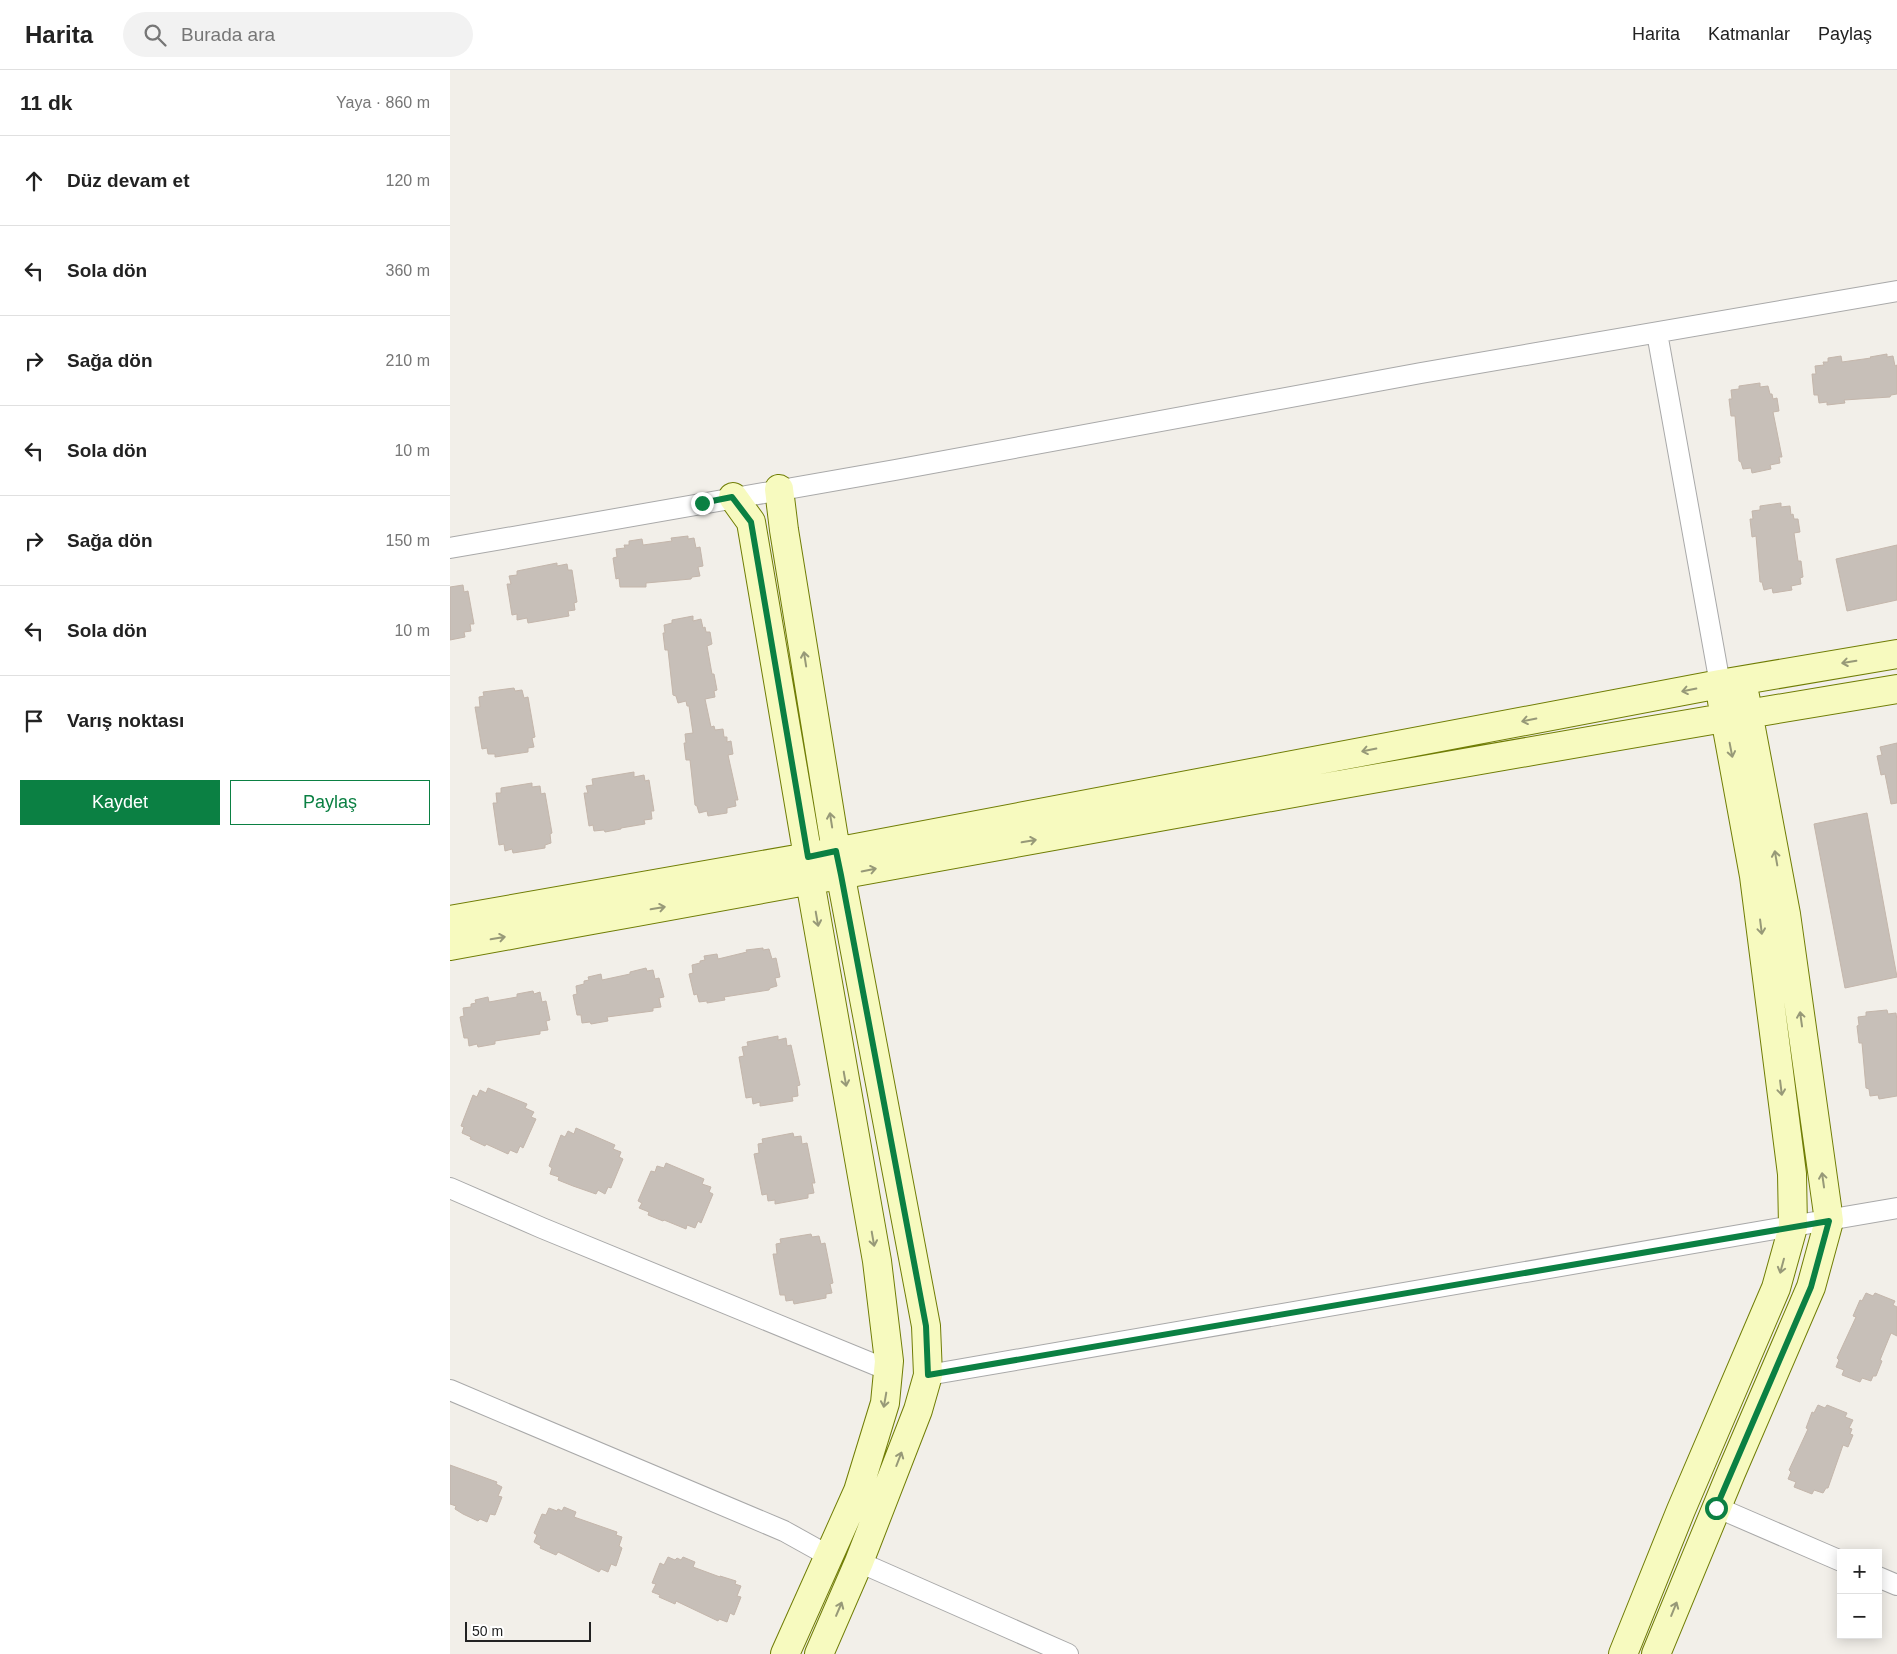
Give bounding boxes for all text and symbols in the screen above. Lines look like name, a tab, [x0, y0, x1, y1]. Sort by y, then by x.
search box	[123, 12, 473, 57]
text: Harita	[25, 21, 93, 48]
icon: search	[141, 21, 169, 49]
text: Burada ara	[181, 24, 275, 45]
text: Harita	[1632, 24, 1680, 44]
text: Katmanlar	[1708, 24, 1790, 44]
text: Paylaş	[1818, 24, 1872, 44]
text: 11 dk	[20, 91, 73, 114]
text: Yaya · 860 m	[336, 94, 430, 111]
icon: ahead	[20, 167, 48, 195]
text: Düz devam et	[67, 170, 189, 191]
text: 120 m	[386, 172, 430, 189]
icon: left	[20, 257, 48, 285]
text: Sola dön	[67, 260, 147, 281]
text: 360 m	[386, 262, 430, 279]
icon: right	[20, 347, 48, 375]
text: Sağa dön	[67, 350, 153, 371]
text: 210 m	[386, 352, 430, 369]
icon: left	[20, 437, 48, 465]
text: Sola dön	[67, 440, 147, 461]
text: 10 m	[394, 442, 430, 459]
route end	[691, 492, 714, 515]
icon: right	[20, 527, 48, 555]
text: Sağa dön	[67, 530, 153, 551]
text: 150 m	[386, 532, 430, 549]
icon: left	[20, 617, 48, 645]
text: Sola dön	[67, 620, 147, 641]
text: 10 m	[394, 622, 430, 639]
one-way arrow	[799, 652, 809, 668]
one-way arrow	[1841, 658, 1857, 668]
one-way arrow	[1681, 686, 1697, 695]
icon: arrive	[20, 707, 48, 735]
text: Varış noktası	[67, 710, 184, 731]
one-way arrow	[1521, 716, 1537, 725]
one-way arrow	[1726, 741, 1736, 757]
one-way arrow	[1362, 746, 1378, 756]
button: Kaydet	[20, 780, 220, 825]
button: Paylaş	[230, 780, 430, 825]
one-way arrow	[825, 812, 835, 828]
one-way arrow	[1021, 836, 1037, 845]
one-way arrow	[1770, 851, 1780, 867]
one-way arrow	[861, 864, 877, 874]
one-way arrow	[649, 903, 665, 913]
one-way arrow	[812, 911, 822, 927]
one-way arrow	[1756, 919, 1766, 935]
one-way arrow	[490, 932, 506, 942]
one-way arrow	[1796, 1011, 1806, 1027]
one-way arrow	[840, 1071, 850, 1087]
one-way arrow	[1776, 1080, 1786, 1096]
one-way arrow	[1818, 1172, 1828, 1188]
one-way arrow	[869, 1231, 879, 1247]
one-way arrow	[1777, 1258, 1786, 1274]
one-way arrow	[879, 1392, 889, 1408]
one-way arrow	[896, 1451, 905, 1466]
route start	[1705, 1497, 1728, 1520]
map controls	[1837, 1549, 1882, 1639]
button: +	[1837, 1549, 1882, 1594]
button: −	[1837, 1594, 1882, 1639]
one-way arrow	[834, 1602, 844, 1617]
one-way arrow	[1670, 1602, 1680, 1617]
scale bar	[465, 1619, 591, 1642]
text: 50 m	[472, 1623, 503, 1639]

